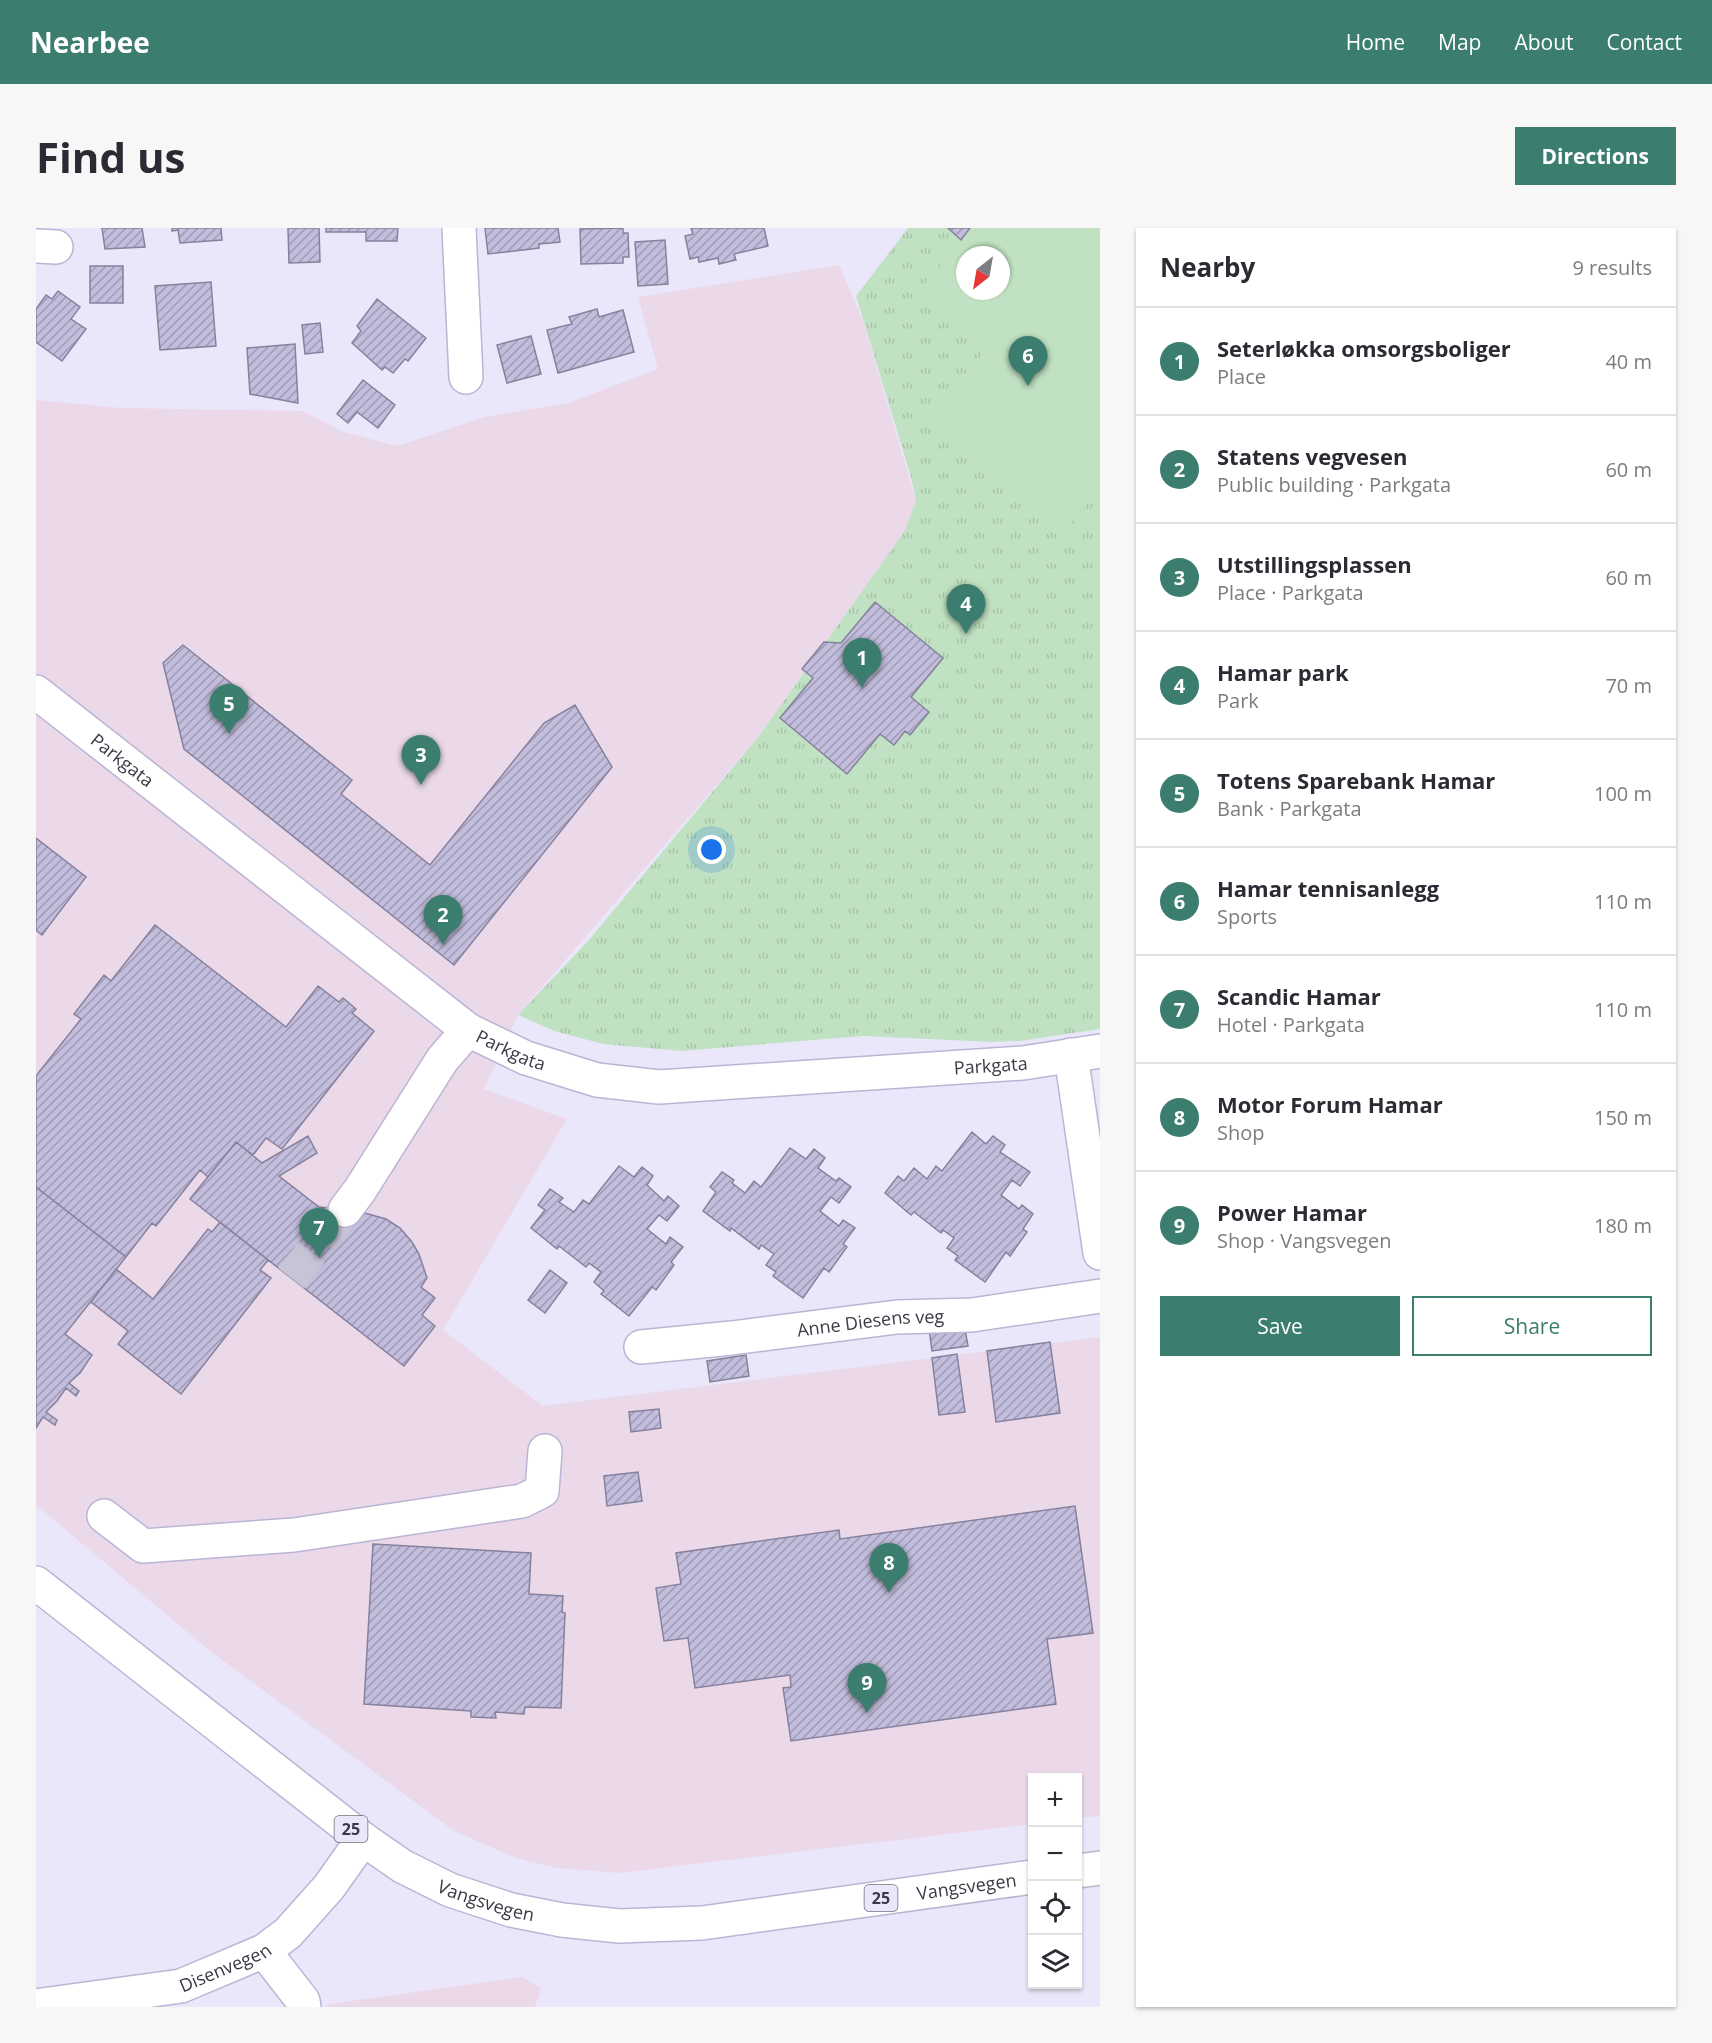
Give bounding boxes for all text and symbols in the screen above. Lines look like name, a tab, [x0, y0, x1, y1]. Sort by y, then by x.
text: Nearbee	[30, 23, 150, 61]
text: Home	[1346, 28, 1405, 56]
text: Map	[1438, 28, 1481, 56]
text: About	[1514, 28, 1574, 56]
text: Contact	[1607, 28, 1682, 56]
button: Directions	[1515, 127, 1676, 185]
text: Find us	[36, 128, 185, 185]
north arrow	[956, 246, 1010, 300]
text: Nearby	[1160, 249, 1255, 285]
text: 9 results	[1572, 254, 1652, 281]
text: Seterløkka omsorgsboliger	[1217, 333, 1511, 363]
pin: 6	[1008, 336, 1048, 386]
text: 1	[1174, 348, 1185, 375]
text: 40 m	[1605, 348, 1652, 375]
text: Place	[1217, 363, 1266, 390]
text: Statens vegvesen	[1217, 441, 1407, 471]
text: 2	[1174, 456, 1185, 483]
text: 60 m	[1605, 456, 1652, 483]
text: Public building · Parkgata	[1217, 471, 1451, 498]
text: Utstillingsplassen	[1217, 549, 1412, 579]
text: 3	[1174, 564, 1185, 591]
text: 60 m	[1605, 564, 1652, 591]
text: Place · Parkgata	[1217, 579, 1364, 606]
pin: 4	[946, 584, 986, 634]
pin: 1	[842, 638, 882, 688]
text: Hamar park	[1217, 657, 1349, 687]
text: 4	[1174, 672, 1185, 699]
text: 70 m	[1605, 672, 1652, 699]
pin: 5	[210, 684, 248, 734]
text: Park	[1217, 687, 1259, 714]
street label: Parkgata	[86, 728, 159, 792]
pin: 3	[402, 736, 440, 785]
text: Totens Sparebank Hamar	[1217, 765, 1495, 795]
text: 5	[1174, 780, 1185, 807]
text: 100 m	[1594, 780, 1652, 807]
text: Bank · Parkgata	[1217, 795, 1362, 822]
your location	[697, 835, 726, 864]
text: Hamar tennisanlegg	[1217, 873, 1439, 903]
text: 6	[1174, 888, 1185, 915]
text: 110 m	[1594, 888, 1652, 915]
pin: 2	[424, 896, 462, 945]
text: Sports	[1217, 903, 1277, 930]
text: Scandic Hamar	[1217, 981, 1381, 1011]
text: 7	[1174, 996, 1185, 1023]
text: 110 m	[1594, 996, 1652, 1023]
text: Hotel · Parkgata	[1217, 1011, 1365, 1038]
street label: Parkgata	[472, 1024, 549, 1075]
street label: Parkgata	[953, 1051, 1028, 1080]
text: Motor Forum Hamar	[1217, 1089, 1443, 1119]
text: 8	[1174, 1104, 1185, 1131]
text: 150 m	[1594, 1104, 1652, 1131]
text: Shop	[1217, 1119, 1265, 1146]
text: Power Hamar	[1217, 1197, 1367, 1227]
pin: 7	[300, 1208, 338, 1258]
text: 9	[1174, 1212, 1185, 1239]
text: 180 m	[1594, 1212, 1652, 1239]
text: Shop · Vangsvegen	[1217, 1227, 1391, 1254]
button: Save	[1160, 1296, 1400, 1356]
button: Share	[1412, 1296, 1652, 1356]
street label: Anne Diesens veg	[796, 1304, 945, 1342]
pin: 8	[870, 1544, 908, 1593]
pin: 9	[848, 1664, 886, 1713]
map controls	[1028, 1773, 1082, 1989]
button: +	[1028, 1773, 1082, 1827]
road number: 25	[334, 1816, 368, 1842]
button: −	[1028, 1827, 1082, 1881]
street label: Vangsvegen	[915, 1867, 1018, 1905]
street label: Vangsvegen	[433, 1874, 536, 1926]
button: locate	[1028, 1881, 1082, 1935]
road number: 25	[864, 1885, 898, 1911]
button: layers	[1028, 1935, 1082, 1989]
street label: Disenvegen	[175, 1938, 276, 1997]

